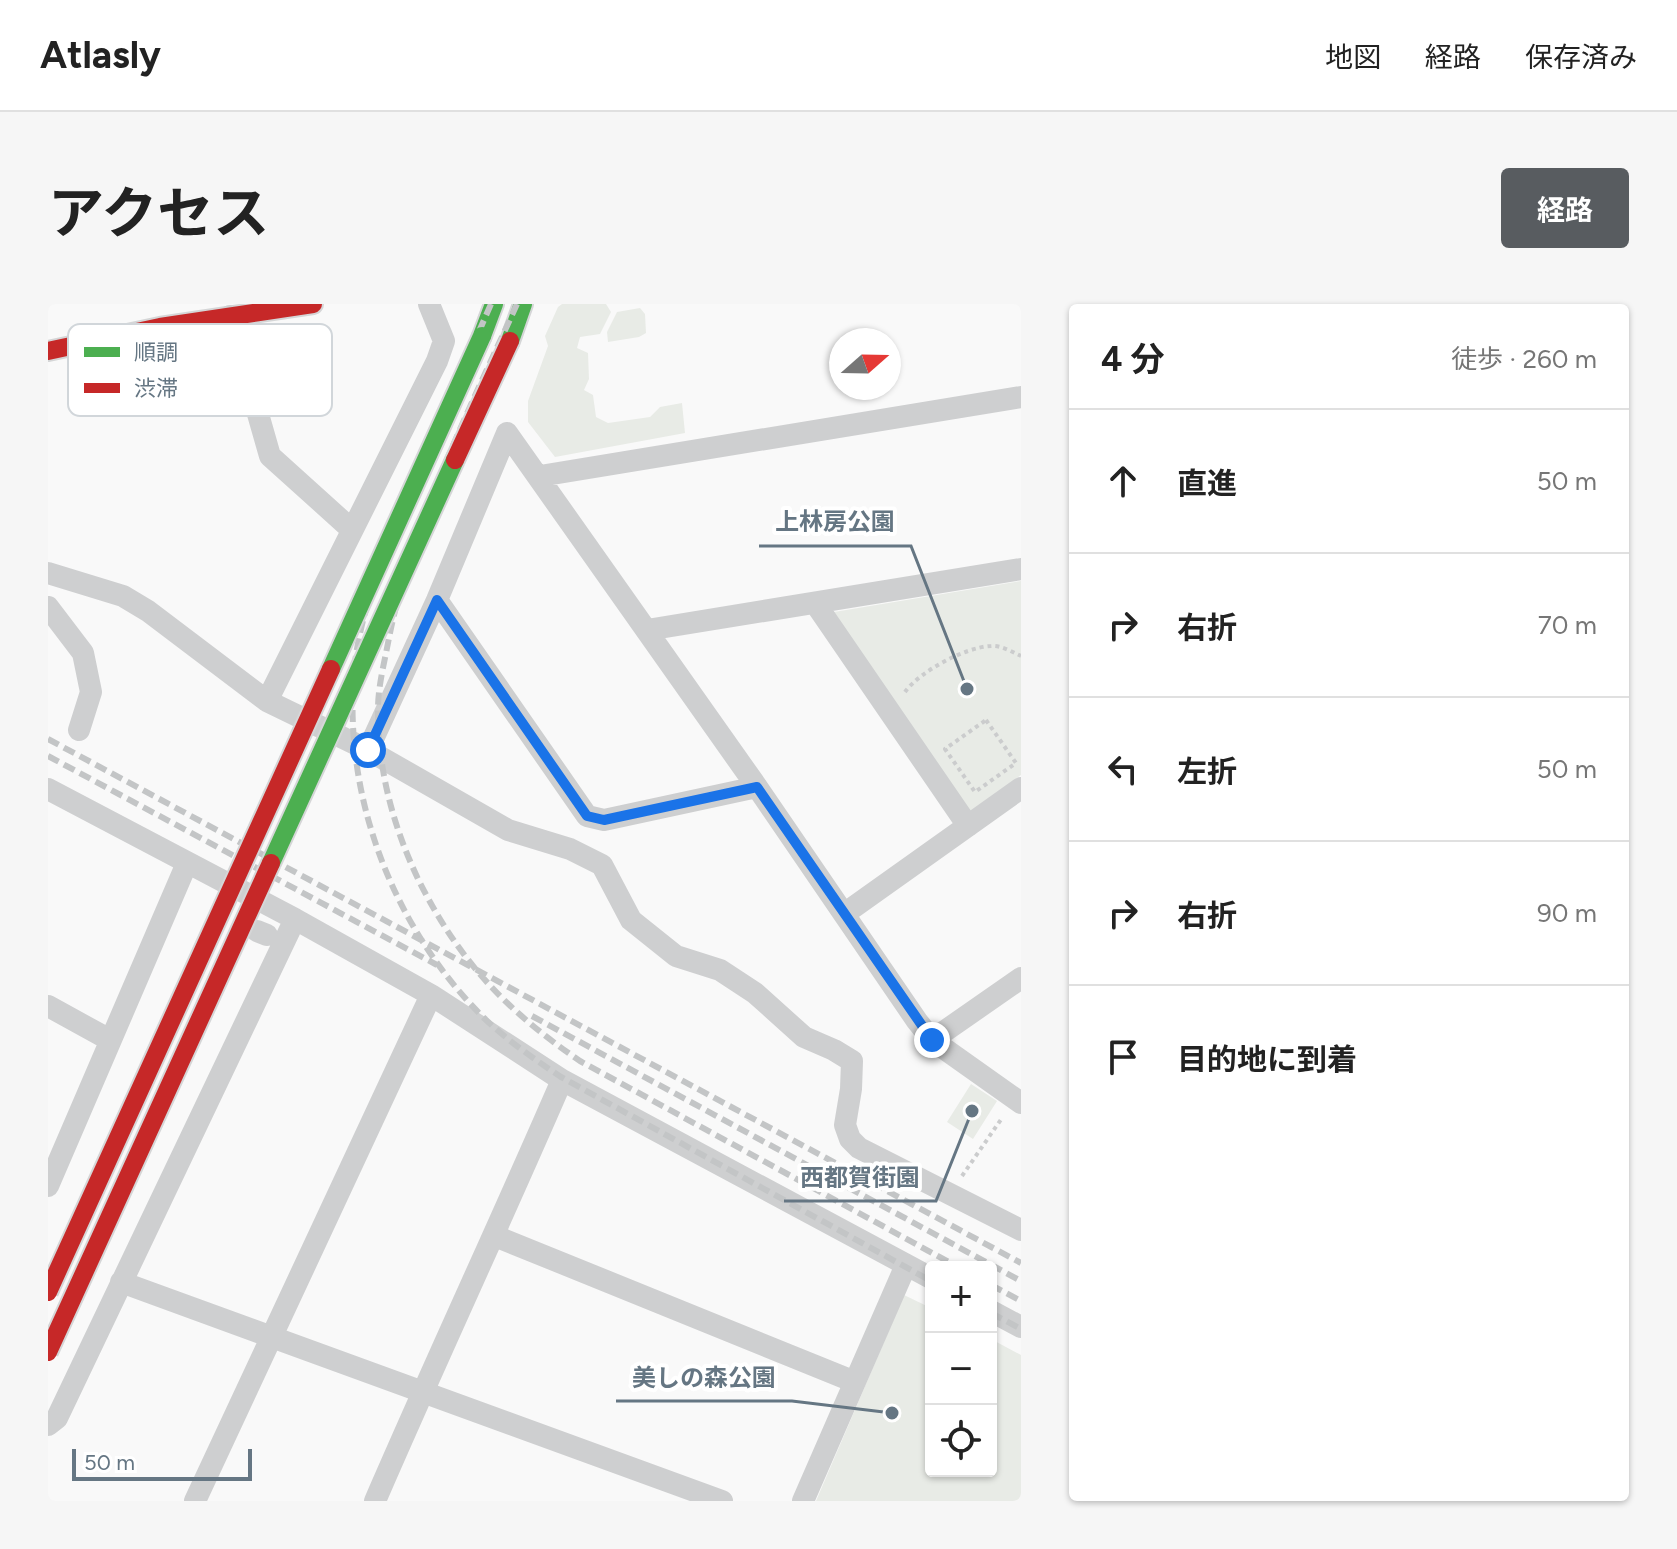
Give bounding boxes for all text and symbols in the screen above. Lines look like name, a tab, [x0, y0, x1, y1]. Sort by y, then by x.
text: Atlasly	[40, 32, 161, 78]
text: 地図	[1325, 40, 1381, 74]
text: 経路	[1425, 40, 1481, 74]
text: 保存済み	[1525, 40, 1637, 74]
button: 経路	[1501, 168, 1629, 248]
text: アクセス	[48, 180, 269, 247]
legend	[68, 324, 332, 416]
north arrow	[829, 328, 901, 400]
text: 順調	[134, 339, 178, 366]
text: 4 分	[1101, 339, 1165, 380]
text: 徒歩 · 260 m	[1451, 343, 1597, 375]
text: 渋滞	[134, 375, 178, 402]
icon: ahead	[1101, 459, 1145, 503]
text: 直進	[1177, 465, 1237, 502]
text: 50 m	[1537, 465, 1597, 497]
callout: 上林房公園	[759, 498, 911, 546]
text: 上林房公園	[775, 507, 895, 536]
icon: right	[1101, 603, 1145, 647]
text: 右折	[1177, 609, 1237, 646]
text: 70 m	[1538, 609, 1597, 641]
route start	[350, 732, 386, 768]
icon: left	[1101, 747, 1145, 791]
text: 左折	[1177, 753, 1237, 790]
text: 50 m	[1537, 753, 1597, 785]
icon: right	[1101, 891, 1145, 935]
text: 右折	[1177, 897, 1237, 934]
text: 90 m	[1537, 897, 1597, 929]
route end	[914, 1022, 950, 1058]
icon: arrive	[1101, 1035, 1145, 1079]
text: 目的地に到着	[1177, 1041, 1357, 1078]
callout: 西都賀街園	[784, 1153, 936, 1201]
text: 西都賀街園	[800, 1163, 920, 1192]
map controls	[925, 1261, 997, 1477]
button: +	[925, 1261, 997, 1333]
button: −	[925, 1333, 997, 1405]
callout: 美しの森公園	[616, 1353, 792, 1401]
text: 美しの森公園	[632, 1363, 776, 1392]
button: locate	[925, 1405, 997, 1477]
scale bar	[72, 1445, 252, 1481]
text: 50 m	[84, 1449, 135, 1476]

